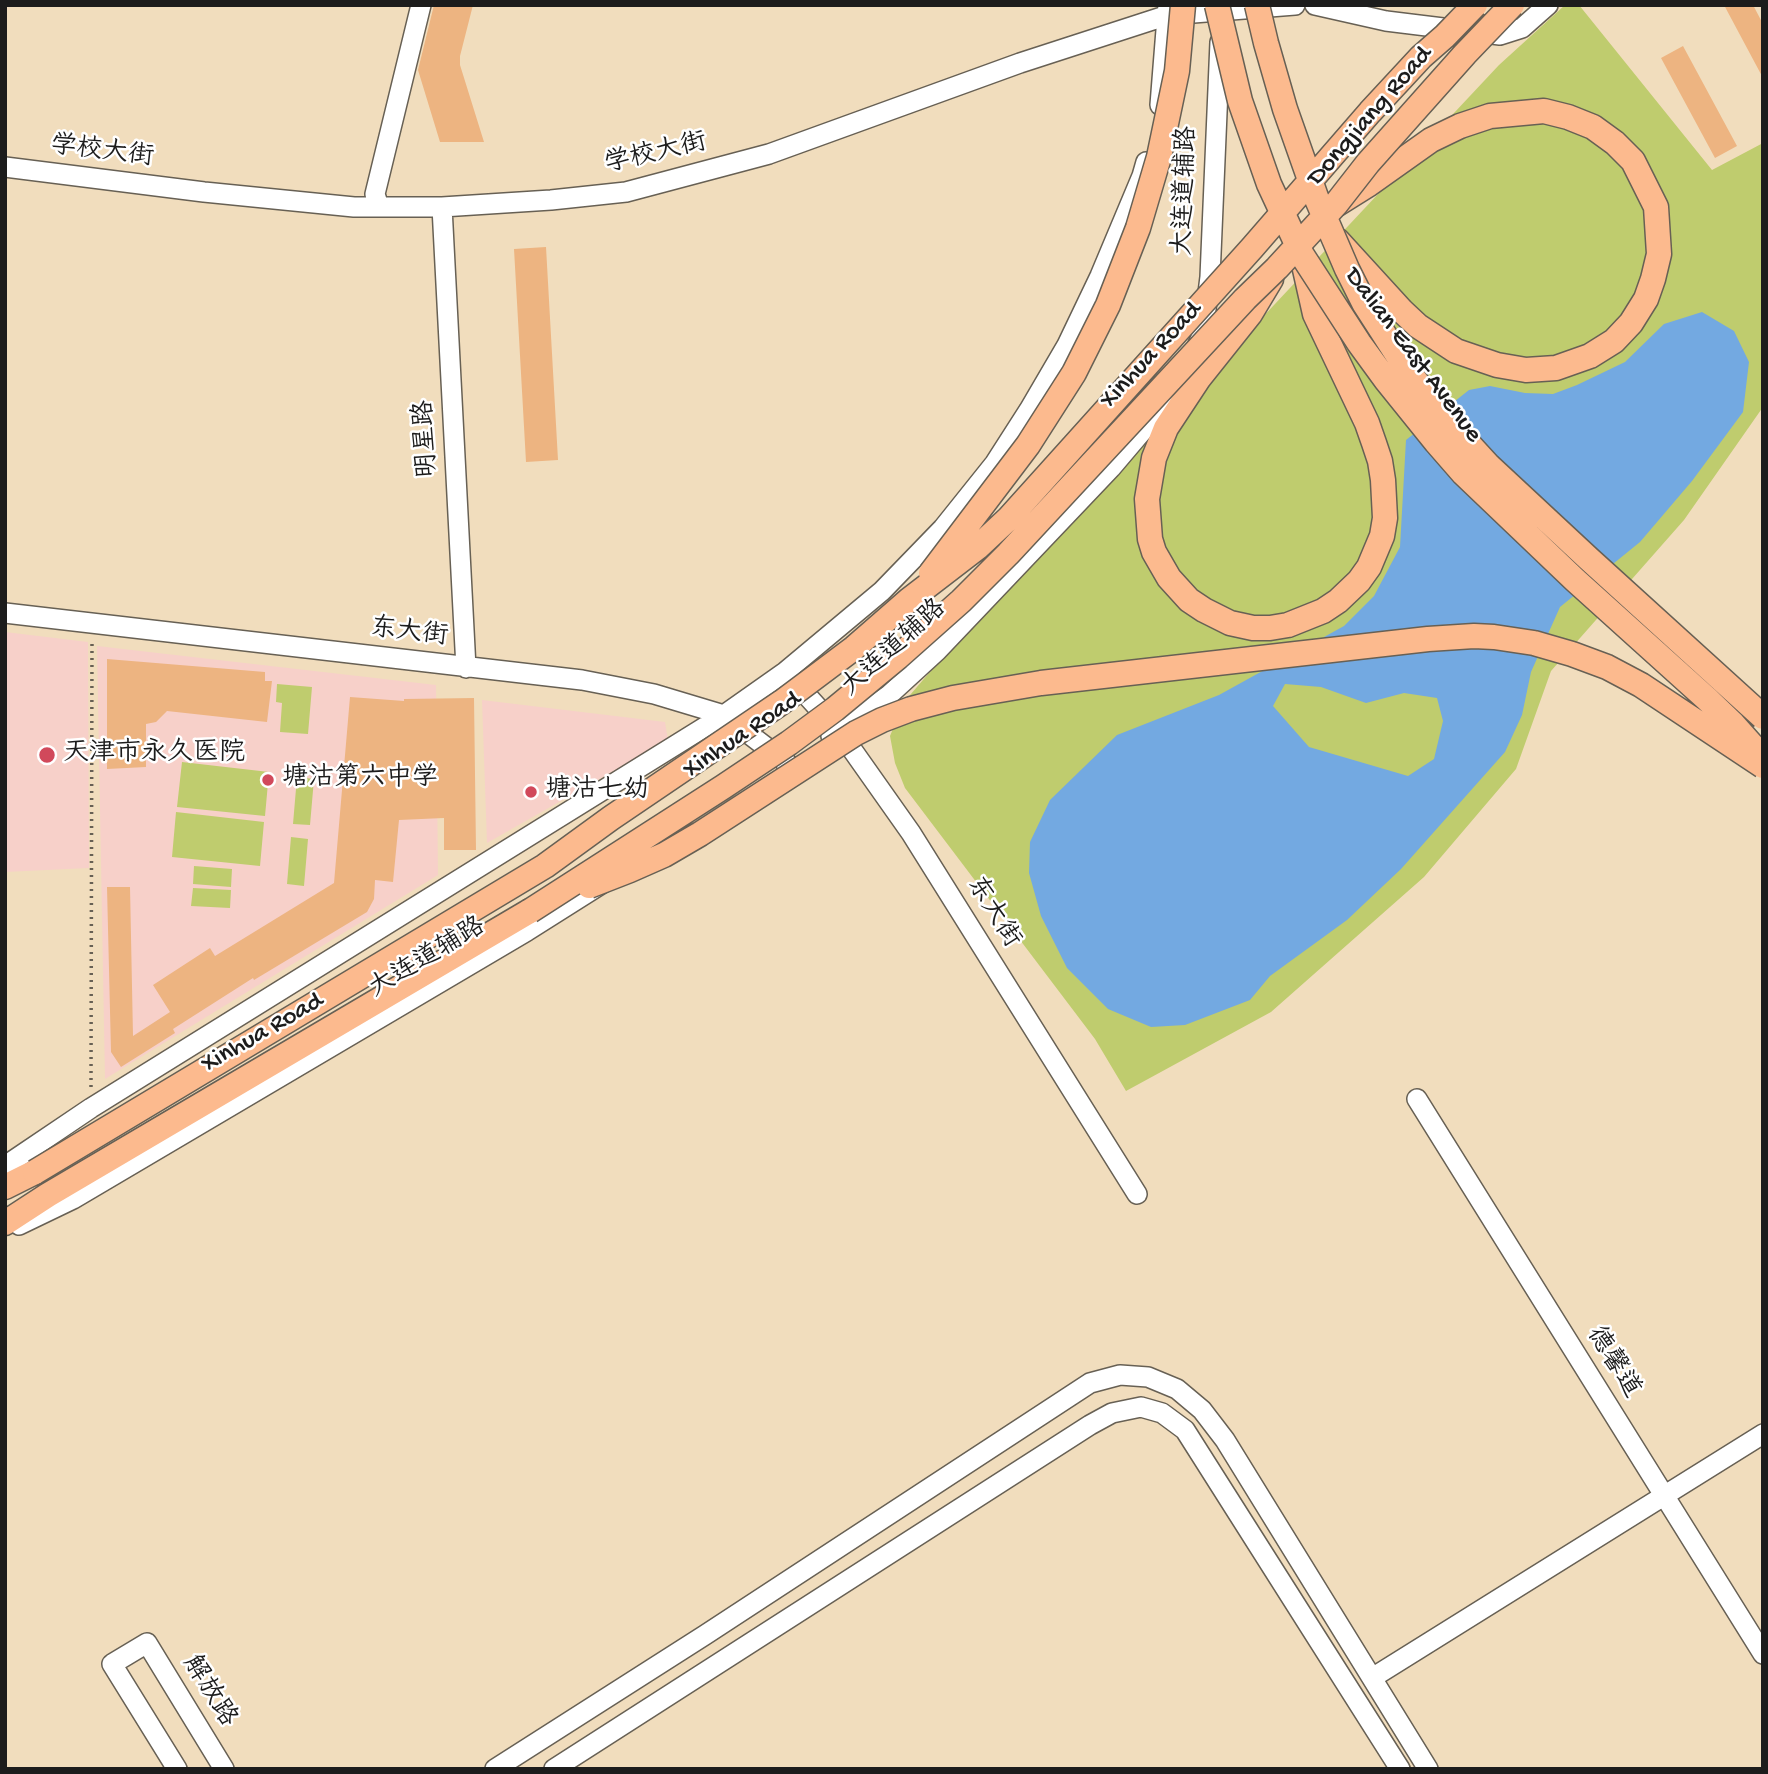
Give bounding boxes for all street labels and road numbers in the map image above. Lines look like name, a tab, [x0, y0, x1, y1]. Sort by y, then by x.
street label: Dongjiang Road	[1302, 41, 1440, 193]
street label: 大连道辅路	[1169, 125, 1205, 257]
street label: 学校大街	[602, 128, 710, 182]
street label: 学校大街	[48, 131, 156, 175]
street label: Dalian East Avenue	[1336, 262, 1488, 450]
street label: Xinhua Road	[1094, 296, 1210, 416]
street label: 明星路	[410, 399, 446, 479]
street label: 大连道辅路	[836, 594, 954, 704]
street label: 东大街	[368, 614, 450, 654]
street label: Xinhua Road	[678, 685, 808, 787]
street label: 东大街	[958, 872, 1026, 954]
street label: 大连道辅路	[364, 912, 492, 1006]
street label: Xinhua Road	[197, 987, 329, 1081]
street label: 德馨道	[1578, 1322, 1646, 1404]
street label: 解放路	[174, 1651, 242, 1733]

